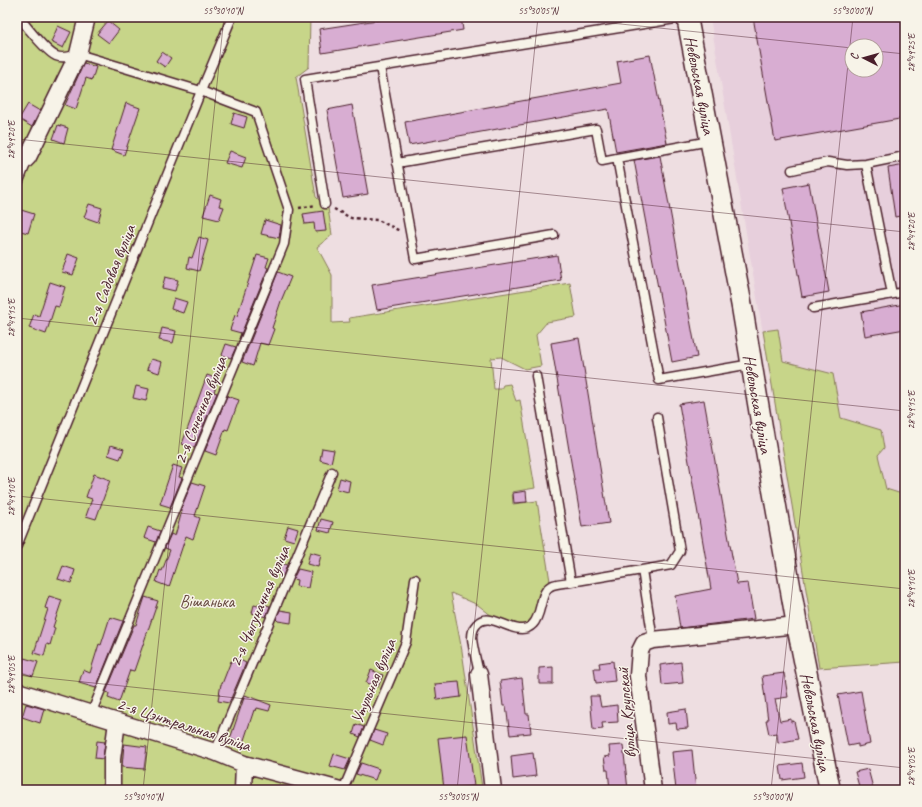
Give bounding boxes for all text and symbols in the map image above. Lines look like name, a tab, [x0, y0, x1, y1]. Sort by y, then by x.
text: 55°30'10"N	[203, 4, 245, 17]
text: 55°30'05"N	[518, 4, 560, 17]
text: 55°30'00"N	[832, 4, 874, 17]
text: 28°49'25"E	[905, 32, 918, 72]
street label: Невельская вуліца	[680, 34, 720, 138]
north arrow	[844, 38, 884, 78]
text: С	[847, 52, 861, 60]
text: 28°49'20"E	[5, 119, 18, 159]
text: 28°49'20"E	[905, 211, 918, 251]
street label: 2-я Садовая вуліца	[81, 220, 141, 329]
text: 28°49'15"E	[5, 297, 18, 337]
street label: 2-я Сонечная вуліца	[169, 352, 232, 467]
street label: Невельская вуліца	[738, 353, 777, 457]
text: 28°49'15"E	[905, 389, 918, 429]
text: 28°49'10"E	[5, 476, 18, 516]
street label: 2-я Чыгуначная вуліца	[225, 541, 295, 670]
text: 28°49'10"E	[905, 568, 918, 608]
park label: Вішанька	[180, 591, 236, 612]
street label: Утульная вуліца	[346, 634, 401, 727]
text: 28°49'05"E	[5, 654, 18, 694]
street label: вуліца Крупскай	[612, 666, 641, 759]
street label: Невельская вуліца	[796, 671, 836, 775]
street label: 2-я Цэнтральная вуліца	[114, 693, 255, 756]
text: 28°49'05"E	[905, 746, 918, 786]
text: 55°30'10"N	[123, 790, 165, 803]
text: 55°30'05"N	[438, 790, 480, 803]
text: 55°30'00"N	[752, 790, 794, 803]

